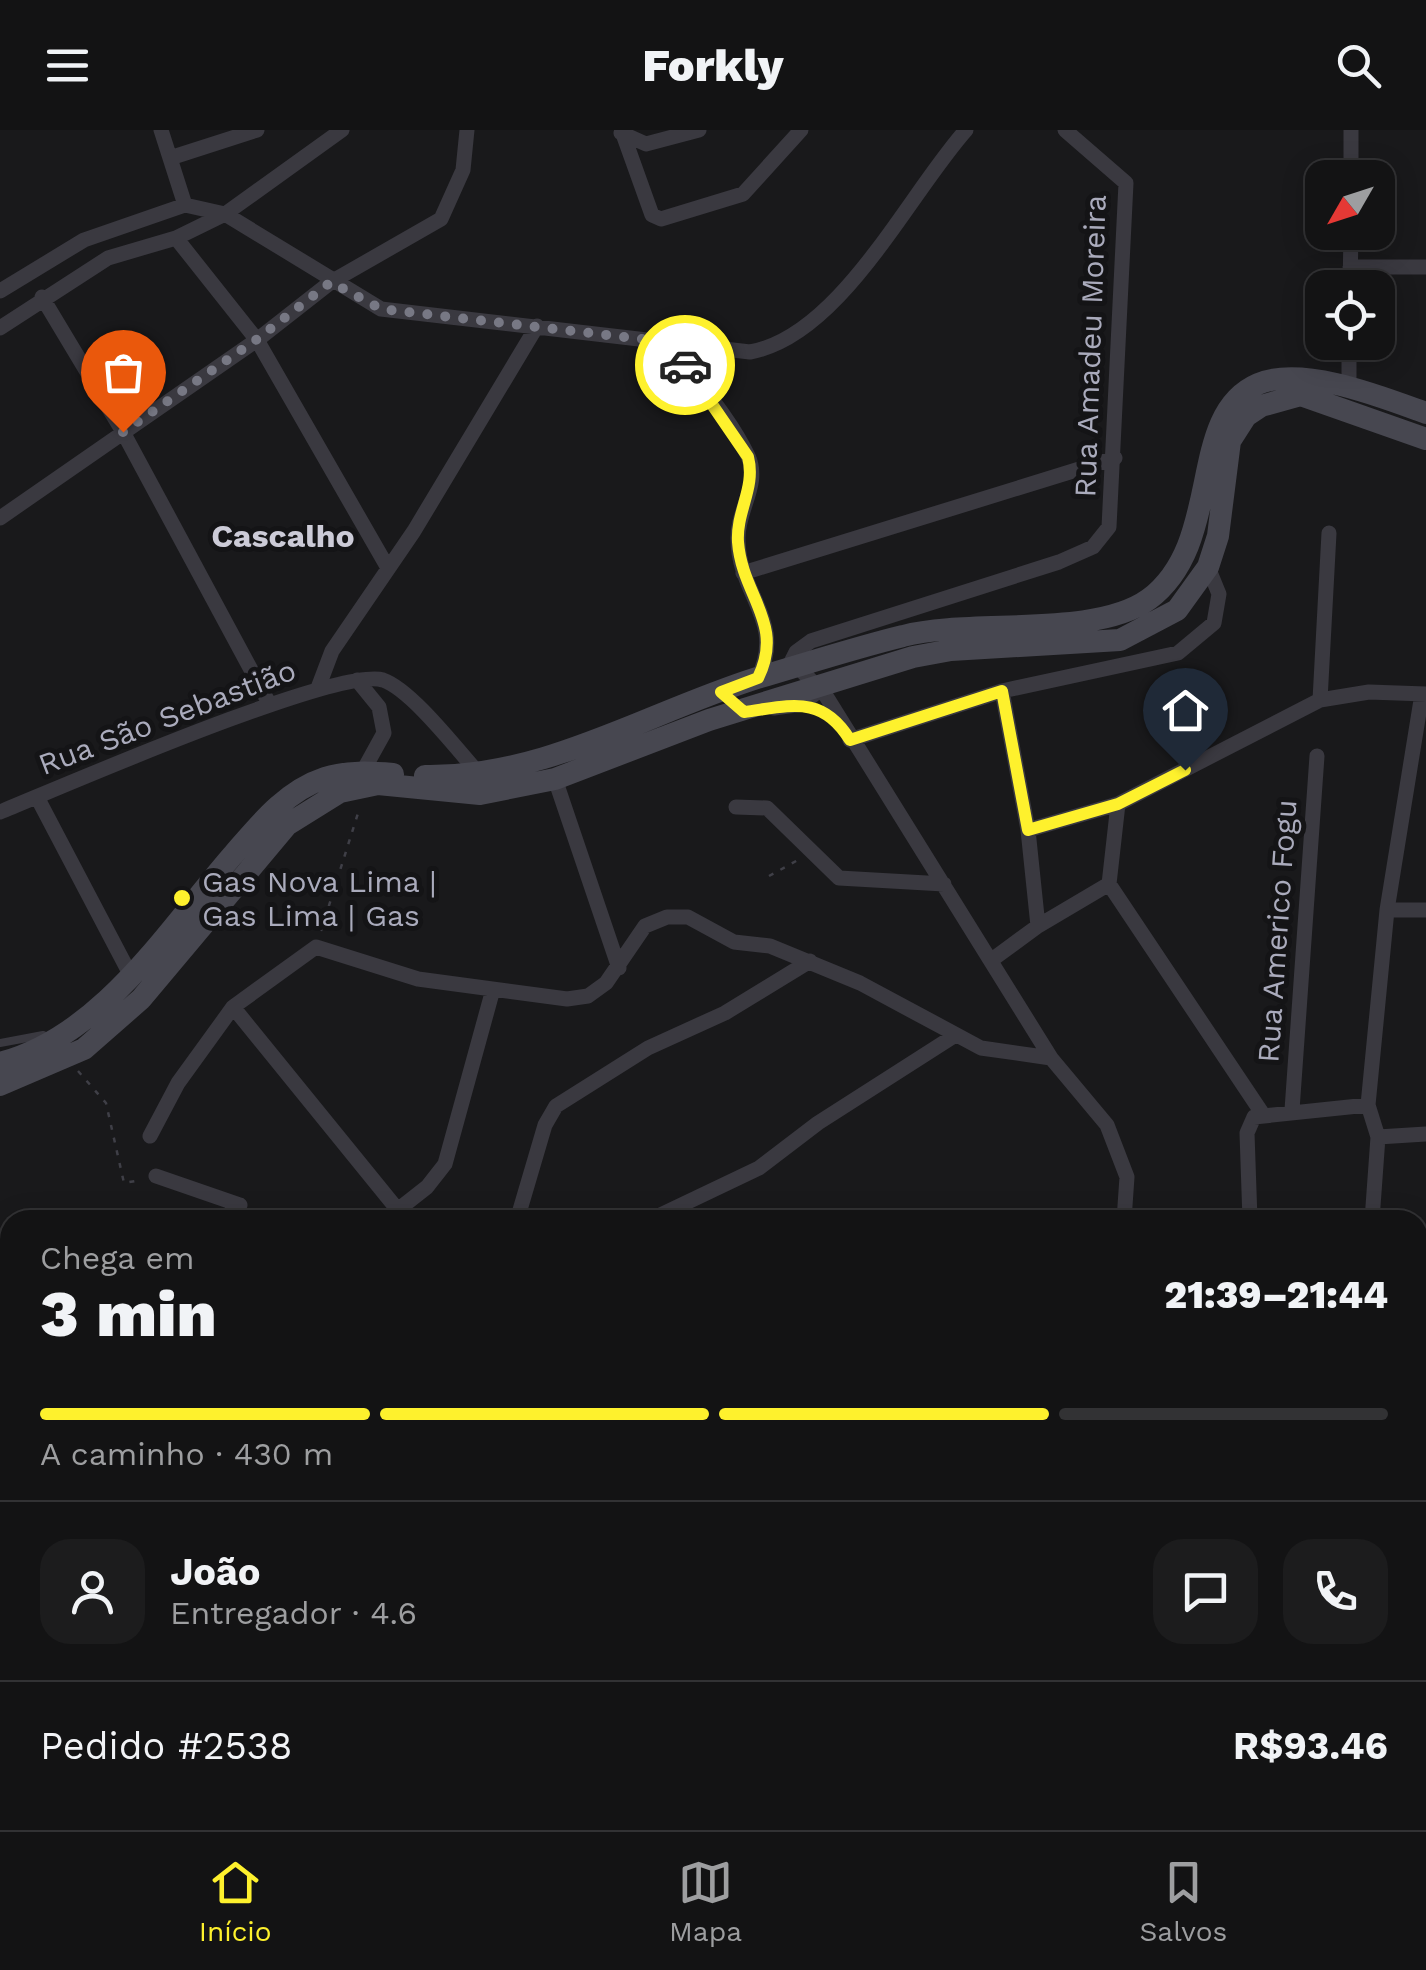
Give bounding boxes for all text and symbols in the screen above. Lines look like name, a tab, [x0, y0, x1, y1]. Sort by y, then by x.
icon: menu	[40, 38, 95, 93]
icon: search	[1331, 38, 1386, 93]
text: Forkly	[642, 39, 784, 92]
north arrow	[1305, 160, 1395, 250]
map controls	[1305, 160, 1395, 360]
street label: Rua Amadeu Moreira	[1067, 194, 1113, 498]
button: locate	[1305, 270, 1395, 360]
courier	[635, 315, 735, 415]
pin	[81, 330, 166, 433]
icon: car	[658, 338, 713, 393]
icon: bag	[96, 345, 151, 400]
district label: Cascalho	[211, 517, 355, 555]
street label: Rua São Sebastião	[34, 652, 300, 782]
pin	[1143, 668, 1228, 771]
icon: home	[1158, 683, 1213, 738]
street label: Rua Americo Fogu	[1250, 798, 1304, 1064]
place label: Gas Nova Lima | Gas Lima | Gas	[202, 864, 437, 933]
marker: Gas Nova Lima | Gas Lima | Gas	[171, 887, 193, 909]
text: Chega em	[40, 1239, 195, 1277]
text: 21:39–21:44	[1164, 1273, 1388, 1317]
text: 3 min	[40, 1276, 217, 1352]
text: A caminho · 430 m	[40, 1435, 333, 1473]
button: person	[40, 1539, 145, 1644]
button: chat	[1153, 1539, 1258, 1644]
button: phone	[1283, 1539, 1388, 1644]
text: João	[170, 1550, 261, 1594]
text: Entregador · 4.6	[170, 1594, 417, 1632]
text: Pedido #2538	[40, 1724, 292, 1768]
text: R$93.46	[1233, 1724, 1388, 1768]
tab: Início	[199, 1855, 272, 1948]
tab: Mapa	[669, 1855, 742, 1948]
tab: Salvos	[1140, 1855, 1227, 1948]

